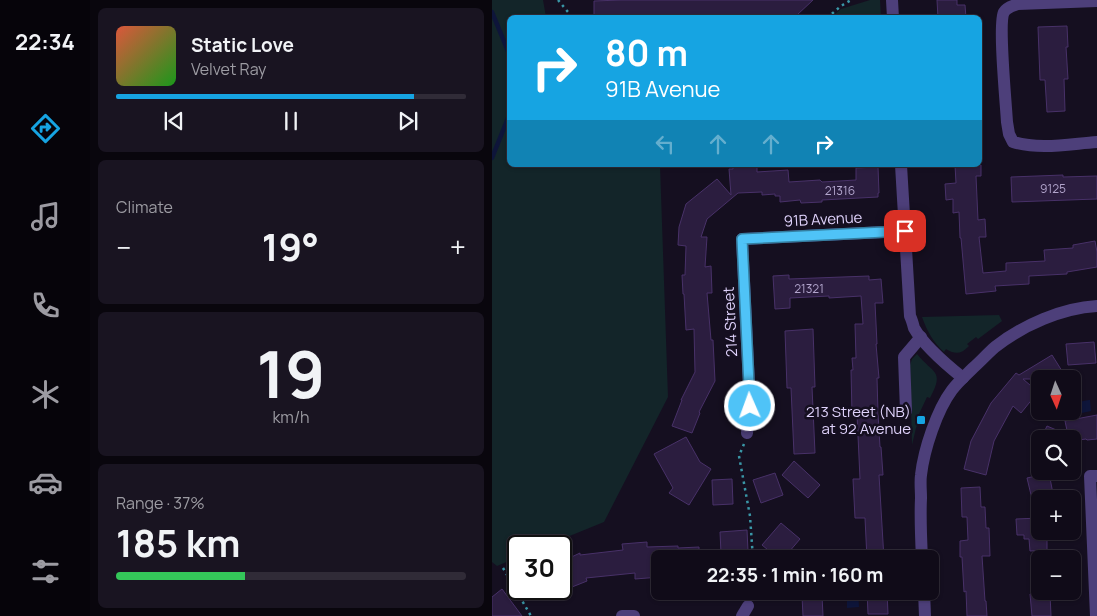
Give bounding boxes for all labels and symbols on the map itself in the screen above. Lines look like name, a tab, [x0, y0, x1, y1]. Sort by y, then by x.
house number: 9125	[1040, 180, 1066, 197]
house number: 21316	[825, 182, 855, 199]
street label: 91B Avenue	[783, 206, 863, 232]
pin	[884, 210, 926, 252]
house number: 21321	[794, 280, 824, 297]
street label: 214 Street	[718, 286, 742, 358]
north arrow	[1031, 370, 1081, 420]
position arrow	[723, 379, 775, 431]
place label: 213 Street (NB) at 92 Avenue	[806, 401, 911, 439]
marker: 213 Street (NB) at 92 Avenue	[915, 414, 927, 426]
speed limit sign: 30	[507, 535, 572, 600]

